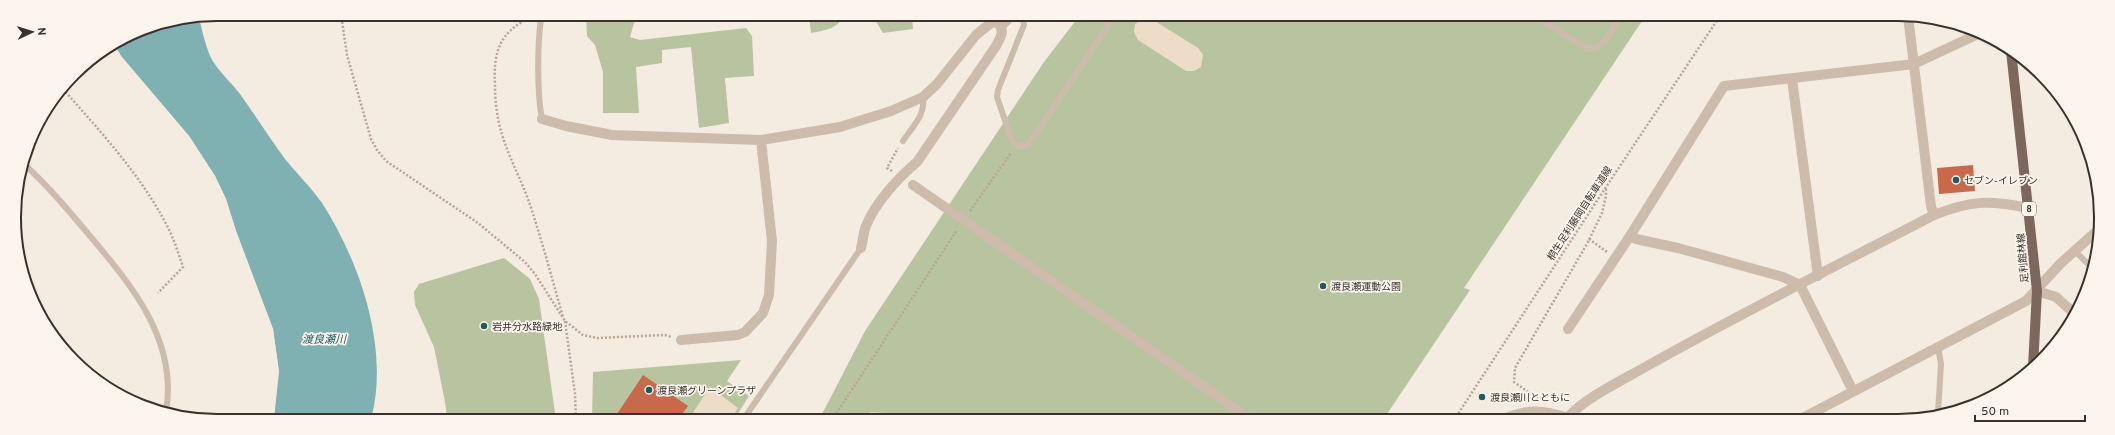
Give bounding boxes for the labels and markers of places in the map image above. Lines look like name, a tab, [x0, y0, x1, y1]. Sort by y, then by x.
marker: セブン-イレブン	[1951, 175, 1961, 185]
place label: セブン-イレブン	[1964, 175, 2038, 188]
marker: 渡良瀬運動公園	[1318, 281, 1328, 291]
place label: 渡良瀬運動公園	[1331, 281, 1401, 294]
marker: 岩井分水路緑地	[479, 321, 489, 331]
place label: 岩井分水路緑地	[492, 321, 563, 334]
marker: 渡良瀬グリーンプラザ	[644, 385, 654, 395]
place label: 渡良瀬グリーンプラザ	[657, 385, 756, 398]
marker: 渡良瀬川とともに	[1477, 392, 1487, 402]
place label: 渡良瀬川とともに	[1490, 392, 1570, 405]

